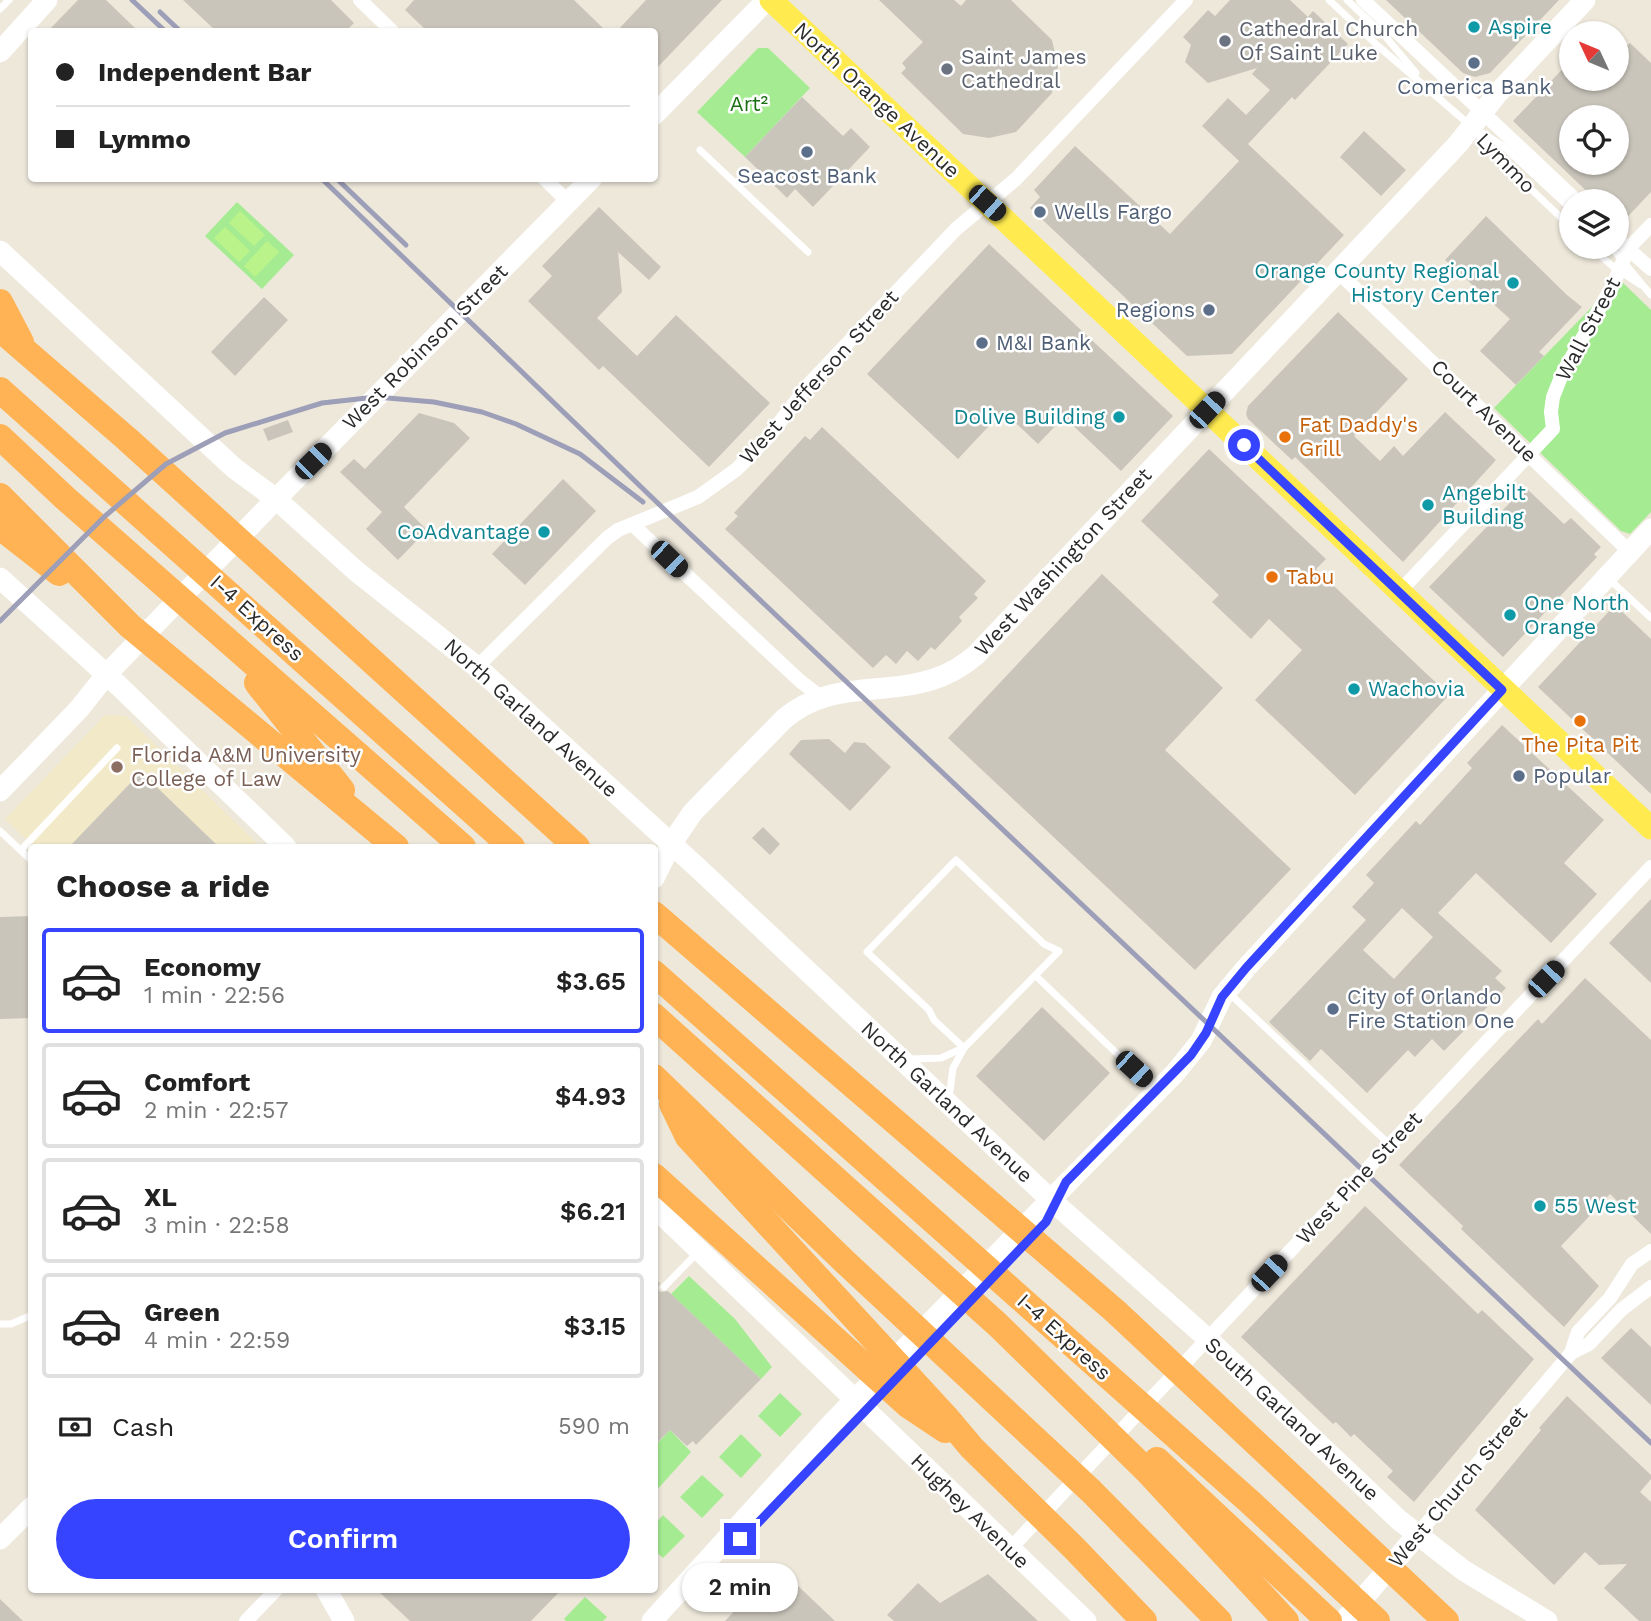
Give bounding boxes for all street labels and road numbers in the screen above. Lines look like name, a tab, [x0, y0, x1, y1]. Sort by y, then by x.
street label: North Orange Avenue	[789, 16, 965, 183]
street label: Lymmo	[1472, 127, 1541, 198]
street label: West Robinson Street	[337, 259, 513, 435]
street label: Wall Street	[1550, 273, 1625, 385]
street label: West Jefferson Street	[734, 284, 903, 469]
street label: Court Avenue	[1426, 354, 1542, 467]
street label: West Washington Street	[969, 462, 1156, 661]
street label: I-4 Express	[205, 569, 309, 666]
street label: North Garland Avenue	[439, 633, 623, 802]
street label: North Garland Avenue	[856, 1016, 1038, 1188]
street label: West Pine Street	[1291, 1106, 1427, 1249]
street label: I-4 Express	[1012, 1288, 1116, 1385]
street label: South Garland Avenue	[1200, 1331, 1385, 1506]
street label: West Church Street	[1383, 1401, 1532, 1572]
street label: Hughey Avenue	[906, 1448, 1035, 1573]

